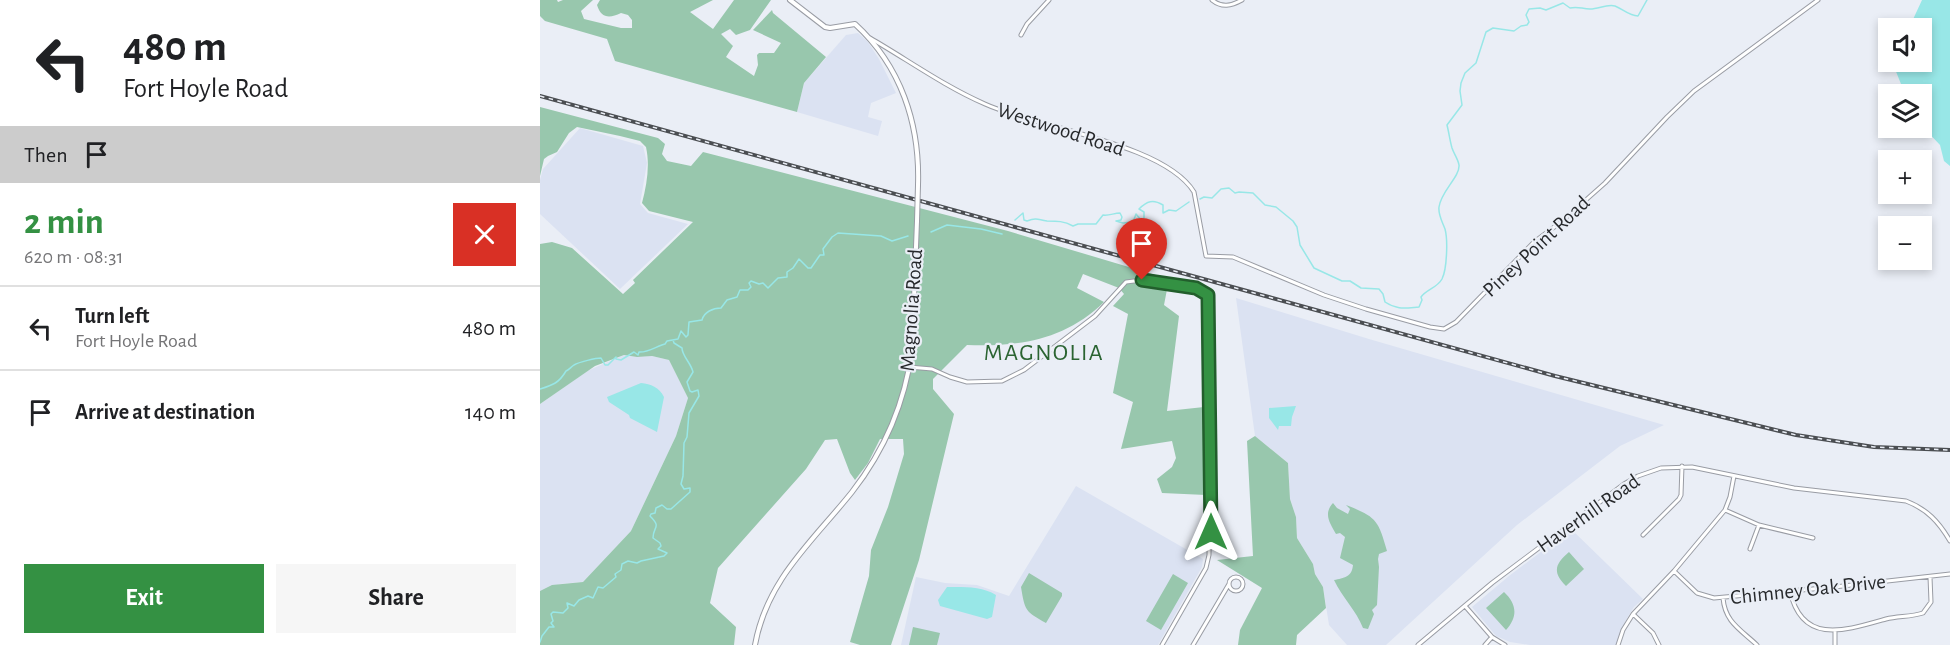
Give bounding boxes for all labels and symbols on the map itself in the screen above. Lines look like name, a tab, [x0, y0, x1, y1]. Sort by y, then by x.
street label: Westwood Road	[995, 99, 1127, 160]
street label: Piney Point Road	[1479, 192, 1594, 301]
pin	[1116, 218, 1167, 280]
street label: Magnolia Road	[897, 248, 926, 372]
district label: MAGNOLIA	[984, 341, 1104, 365]
street label: Haverhill Road	[1533, 470, 1644, 556]
position arrow	[1179, 500, 1243, 564]
street label: Chimney Oak Drive	[1729, 571, 1887, 608]

